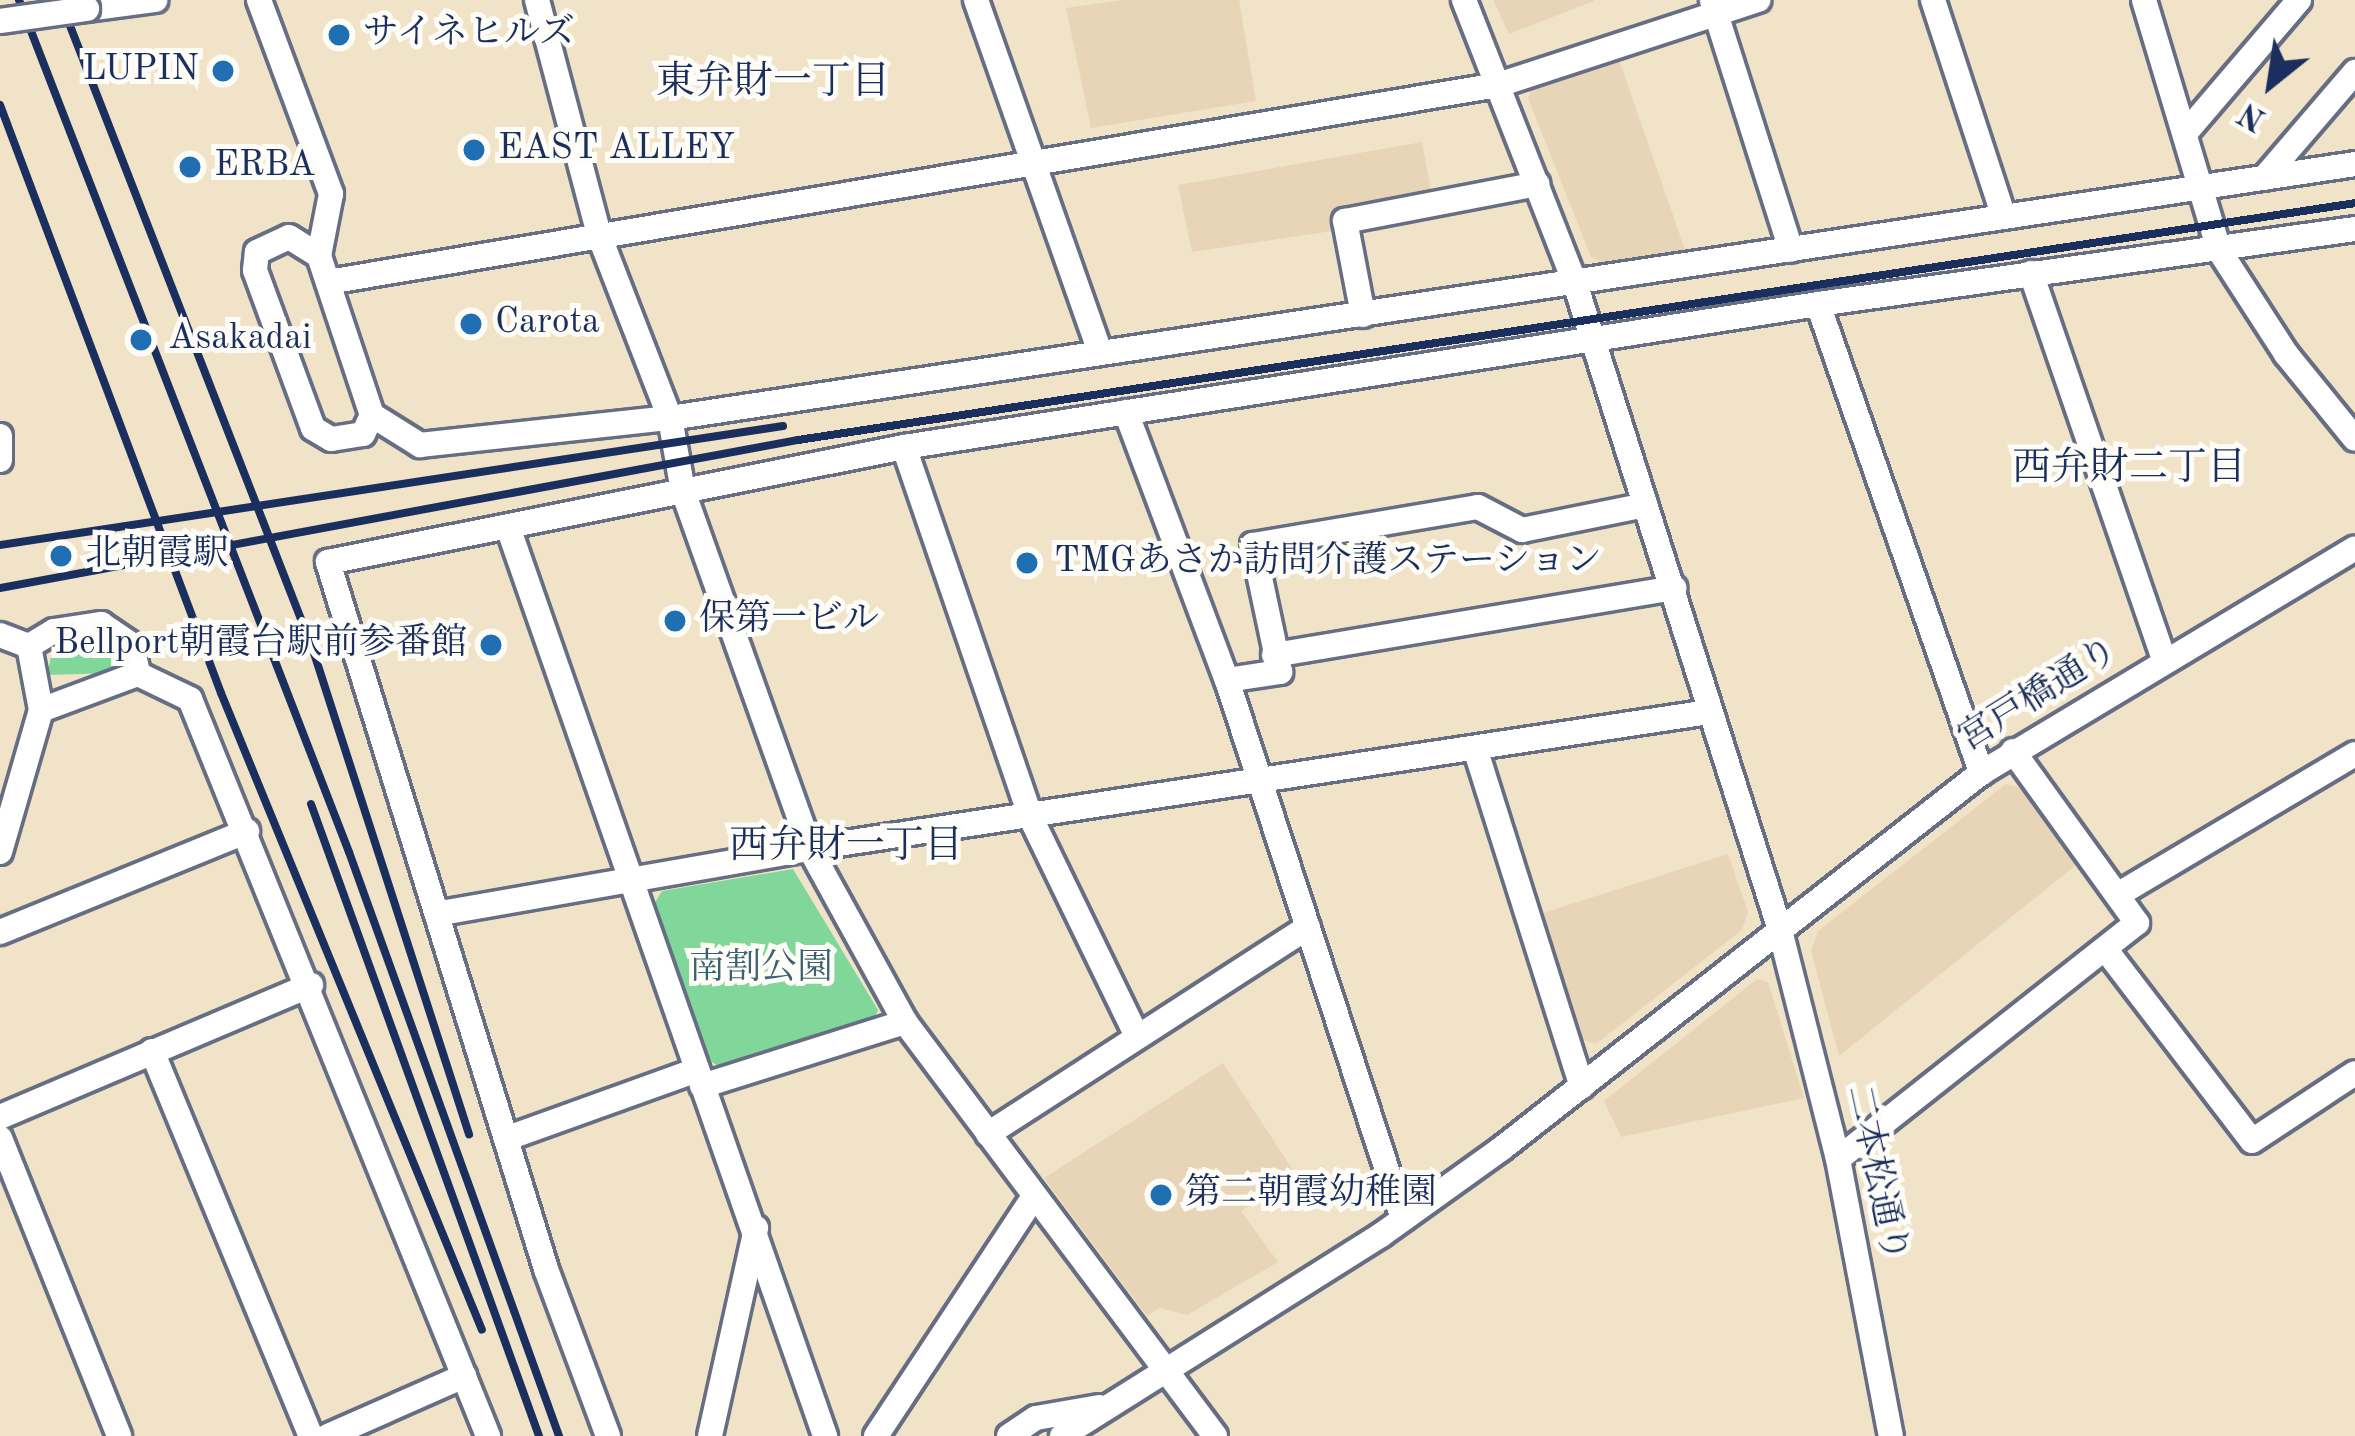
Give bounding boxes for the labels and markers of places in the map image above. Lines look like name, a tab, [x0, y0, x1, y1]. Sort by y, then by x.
place label: サイネヒルズ	[363, 13, 579, 57]
marker: サイネヒルズ	[326, 22, 352, 48]
place label: LUPIN	[83, 49, 199, 93]
marker: LUPIN	[210, 58, 236, 84]
place label: EAST ALLEY	[498, 128, 735, 172]
marker: EAST ALLEY	[461, 137, 487, 163]
place label: ERBA	[214, 145, 316, 189]
marker: ERBA	[177, 154, 203, 180]
place label: Carota	[495, 302, 600, 346]
marker: Carota	[458, 311, 484, 337]
place label: Asakadai	[168, 318, 312, 362]
marker: Asakadai	[125, 324, 157, 356]
place label: 北朝霞駅	[85, 534, 229, 578]
place label: TMGあさか訪問介護ステーション	[1054, 541, 1604, 585]
marker: 北朝霞駅	[48, 543, 74, 569]
marker: TMGあさか訪問介護ステーション	[1011, 547, 1043, 579]
place label: 保第一ビル	[699, 599, 879, 643]
marker: 保第一ビル	[662, 608, 688, 634]
place label: Bellport朝霞台駅前参番館	[54, 623, 467, 667]
marker: Bellport朝霞台駅前参番館	[478, 632, 504, 658]
place label: 第二朝霞幼稚園	[1185, 1173, 1437, 1217]
marker: 第二朝霞幼稚園	[1148, 1182, 1174, 1208]

